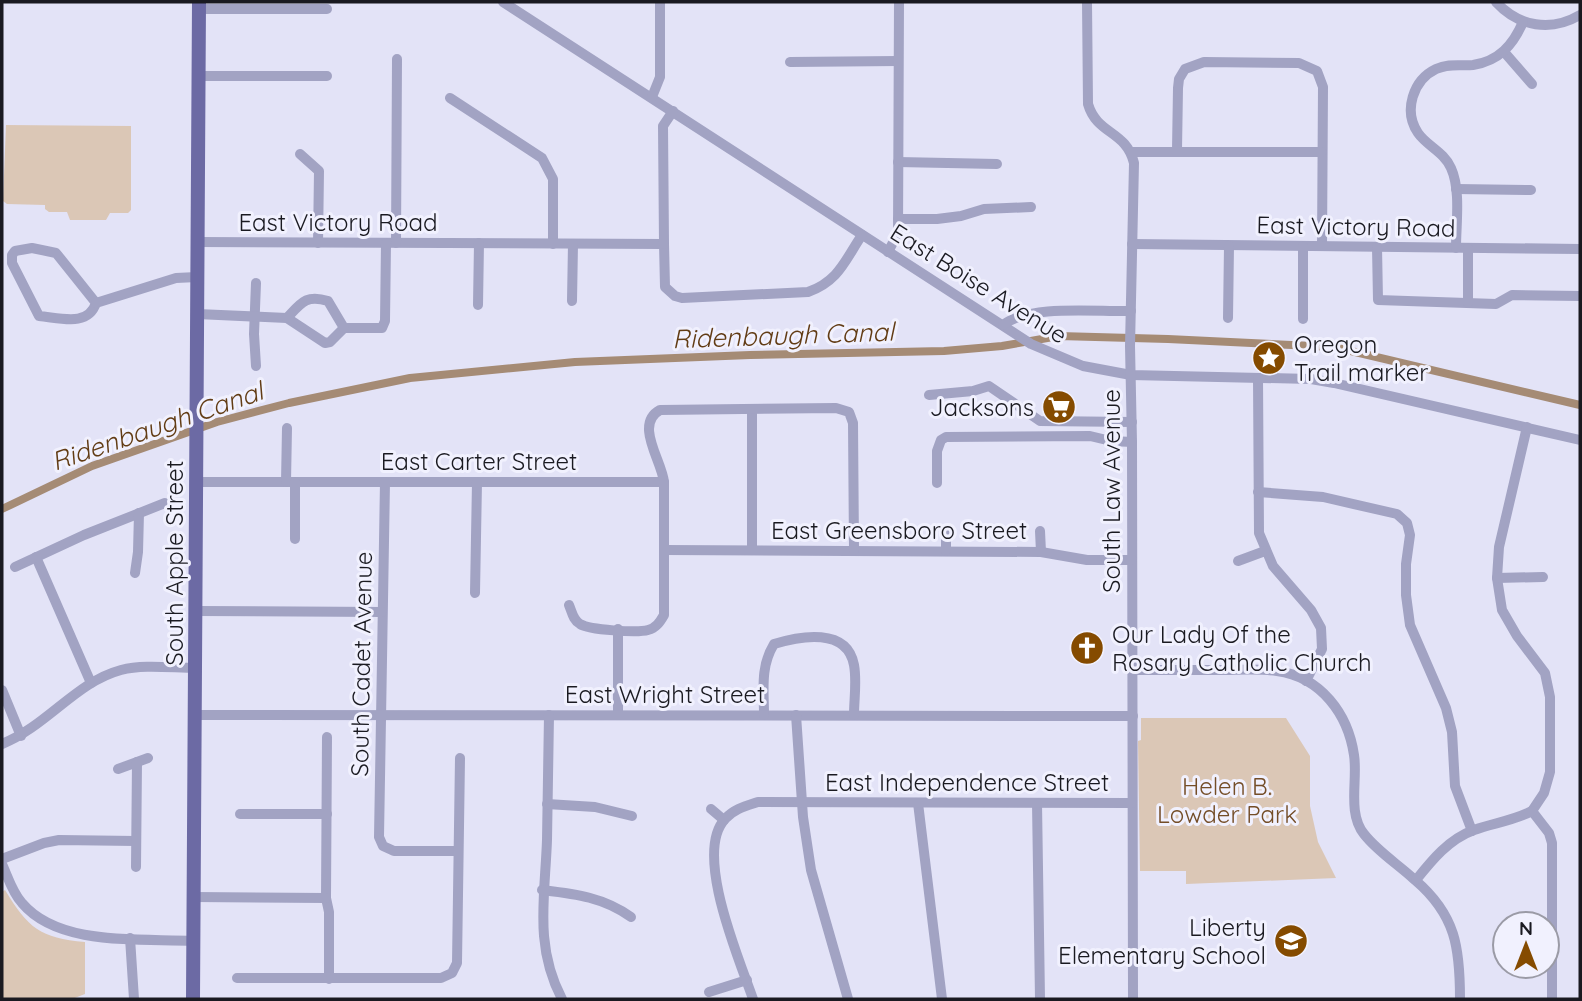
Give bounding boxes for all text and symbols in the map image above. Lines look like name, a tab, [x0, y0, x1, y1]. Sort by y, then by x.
street label: East Victory Road	[238, 207, 438, 237]
street label: East Victory Road	[1256, 209, 1456, 243]
street label: East Boise Avenue	[885, 217, 1073, 349]
water label: Ridenbaugh Canal	[672, 315, 897, 355]
place label: Oregon Trail marker	[1294, 329, 1429, 387]
place icon: Oregon Trail marker	[1250, 339, 1288, 377]
water label: Ridenbaugh Canal	[47, 373, 270, 478]
supermarket icon: Jacksons	[1040, 388, 1078, 426]
street label: South Law Avenue	[1096, 389, 1126, 593]
place label: Jacksons	[930, 392, 1034, 422]
street label: East Carter Street	[381, 446, 577, 476]
street label: South Apple Street	[159, 460, 189, 666]
street label: East Greensboro Street	[771, 515, 1027, 545]
street label: South Cadet Avenue	[344, 551, 378, 777]
place label: Our Lady Of the Rosary Catholic Church	[1112, 619, 1372, 677]
church icon: Our Lady Of the Rosary Catholic Church	[1068, 629, 1106, 667]
street label: East Wright Street	[565, 679, 765, 709]
street label: East Independence Street	[825, 767, 1109, 797]
park label: Helen B. Lowder Park	[1157, 771, 1297, 829]
north arrow	[1491, 910, 1561, 980]
place label: Liberty Elementary School	[1058, 912, 1266, 970]
text: N	[1519, 916, 1533, 940]
school or university icon: Liberty Elementary School	[1272, 922, 1310, 960]

